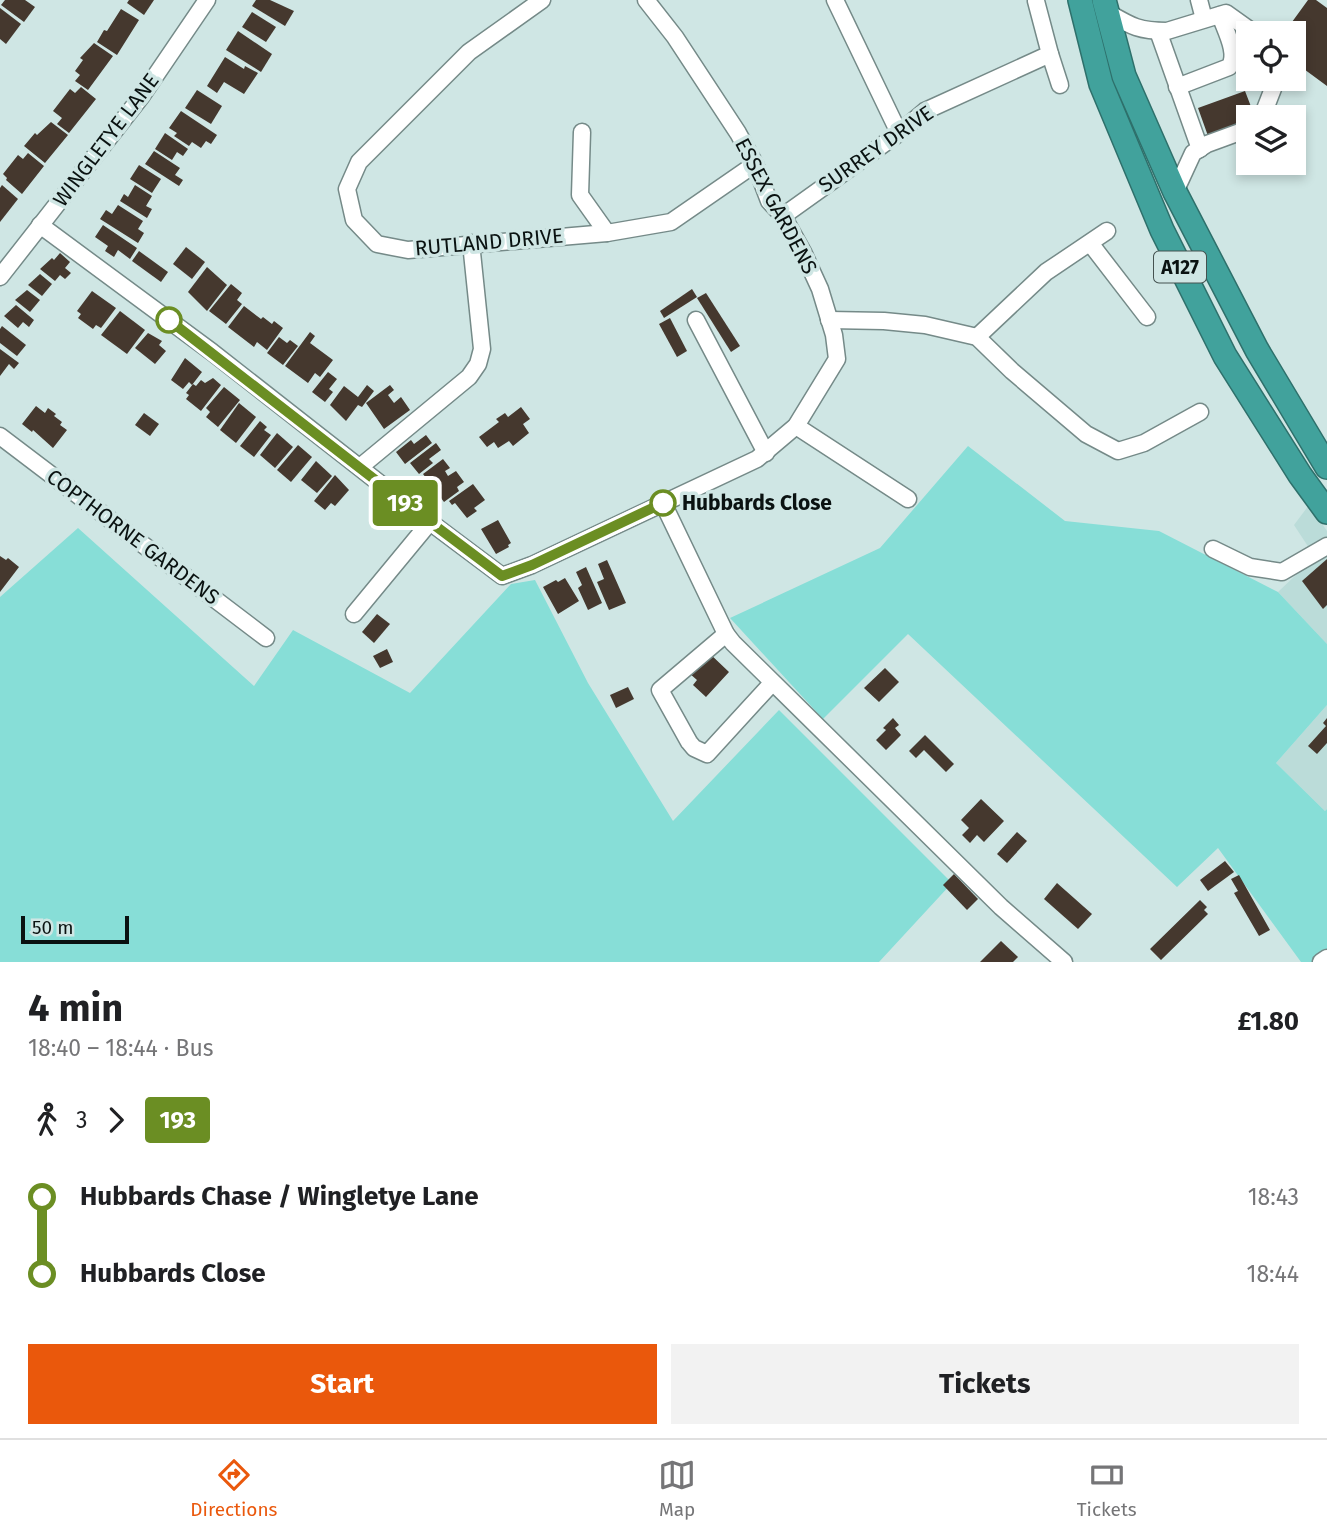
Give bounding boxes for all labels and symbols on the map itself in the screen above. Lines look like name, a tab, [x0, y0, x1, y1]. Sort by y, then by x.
street label: WINGLETYE LANE	[47, 68, 165, 212]
street label: SURREY DRIVE	[814, 100, 938, 198]
street label: ESSEX GARDENS	[729, 134, 823, 278]
street label: RUTLAND DRIVE	[414, 223, 564, 261]
road number: A127	[1154, 252, 1206, 282]
unlabelled marker	[156, 307, 182, 333]
street label: COPTHORNE GARDENS	[41, 464, 225, 610]
line badge: 193	[365, 480, 445, 526]
marker: Hubbards Close	[650, 490, 676, 516]
place label: Hubbards Close	[682, 490, 832, 516]
scale bar	[21, 913, 130, 945]

